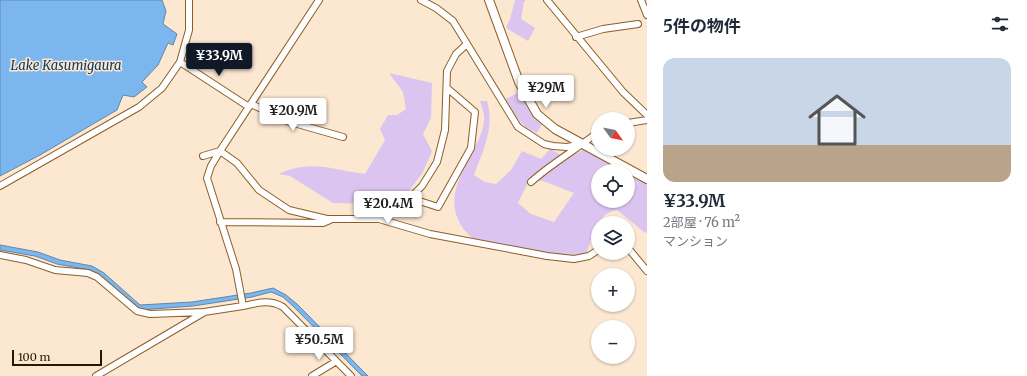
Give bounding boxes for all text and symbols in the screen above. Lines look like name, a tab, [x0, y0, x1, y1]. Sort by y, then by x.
icon: filters	[989, 13, 1011, 35]
text: 5件の物件	[663, 15, 741, 37]
pin: ¥33.9M	[186, 43, 252, 77]
text: ¥33.9M	[195, 47, 243, 64]
water label: Lake Kasumigaura	[10, 57, 122, 74]
pin: ¥29M	[522, 75, 570, 109]
text: ¥29M	[527, 79, 565, 96]
icon: home	[801, 84, 873, 156]
pin: ¥20.9M	[260, 98, 326, 132]
text: ¥20.9M	[268, 102, 318, 119]
north arrow	[591, 112, 635, 156]
map controls	[591, 112, 635, 364]
button: locate	[591, 164, 635, 208]
text: ¥33.9M	[663, 190, 725, 212]
pin: ¥20.4M	[355, 191, 421, 225]
text: ¥20.4M	[363, 195, 413, 212]
text: 2部屋 · 76 m²	[663, 214, 740, 231]
button: layers	[591, 216, 635, 260]
text: マンション	[663, 233, 728, 250]
button: +	[591, 268, 635, 312]
button: −	[591, 320, 635, 364]
pin: ¥50.5M	[286, 327, 352, 361]
text: ¥50.5M	[294, 331, 344, 348]
scale bar	[12, 348, 102, 367]
text: 100 m	[18, 350, 50, 364]

